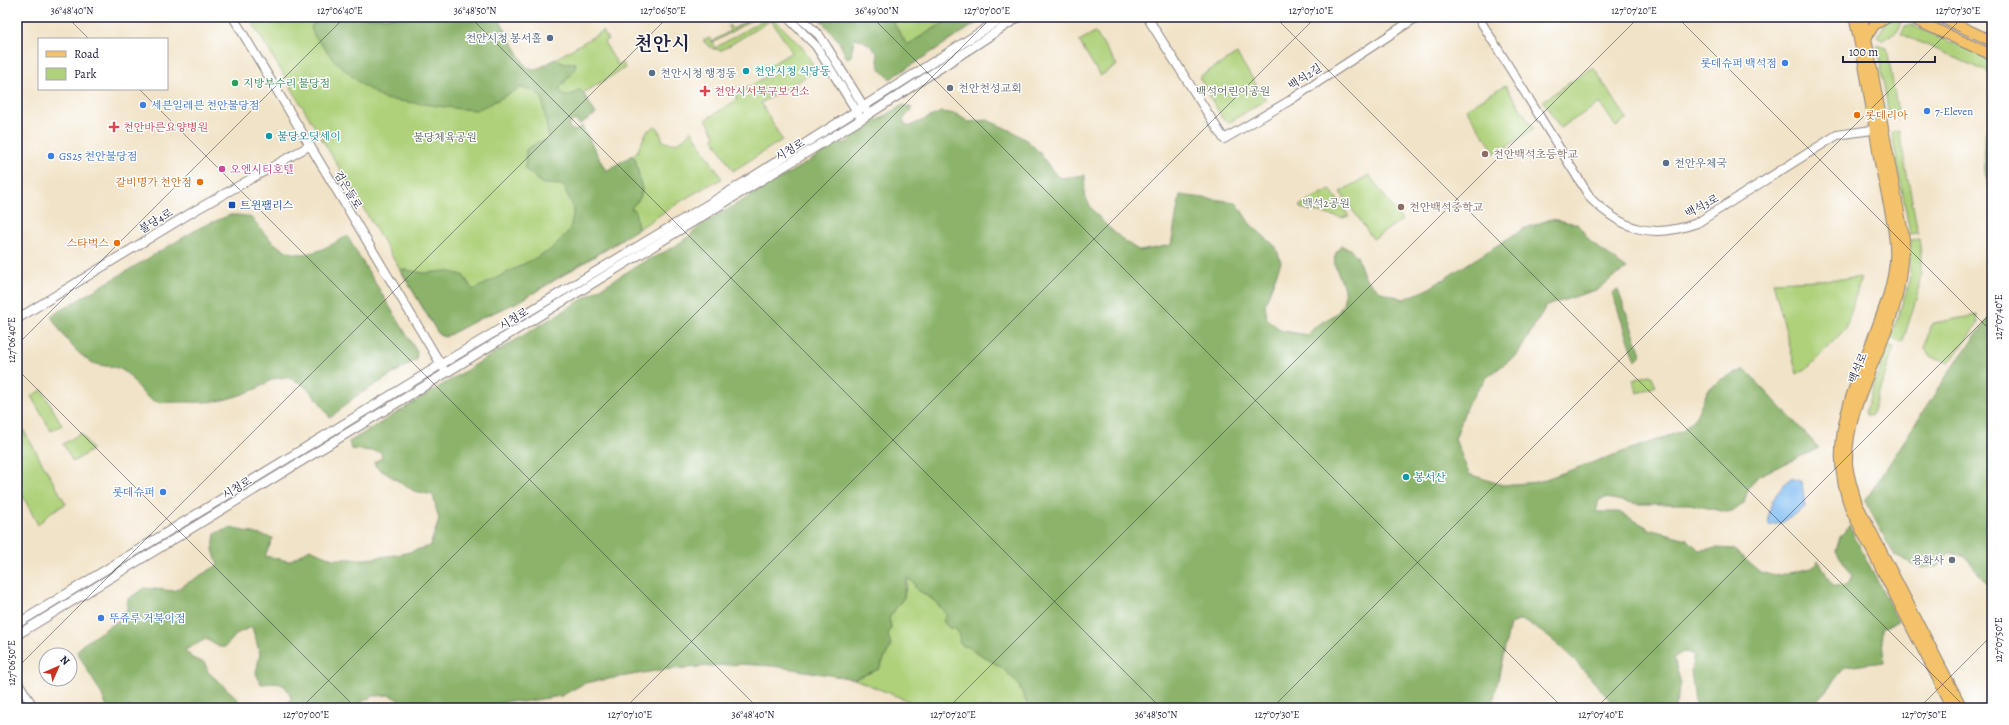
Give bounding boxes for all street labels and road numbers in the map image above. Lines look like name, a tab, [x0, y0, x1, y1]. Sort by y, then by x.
street label: 백석2길	[1285, 61, 1325, 93]
street label: 시청로	[772, 135, 808, 165]
street label: 검은들로	[331, 168, 366, 212]
street label: 백석3로	[1682, 191, 1722, 221]
street label: 불당4로	[136, 205, 176, 237]
street label: 시청로	[497, 304, 532, 334]
street label: 백석로	[1845, 350, 1871, 386]
street label: 시청로	[219, 473, 255, 503]

